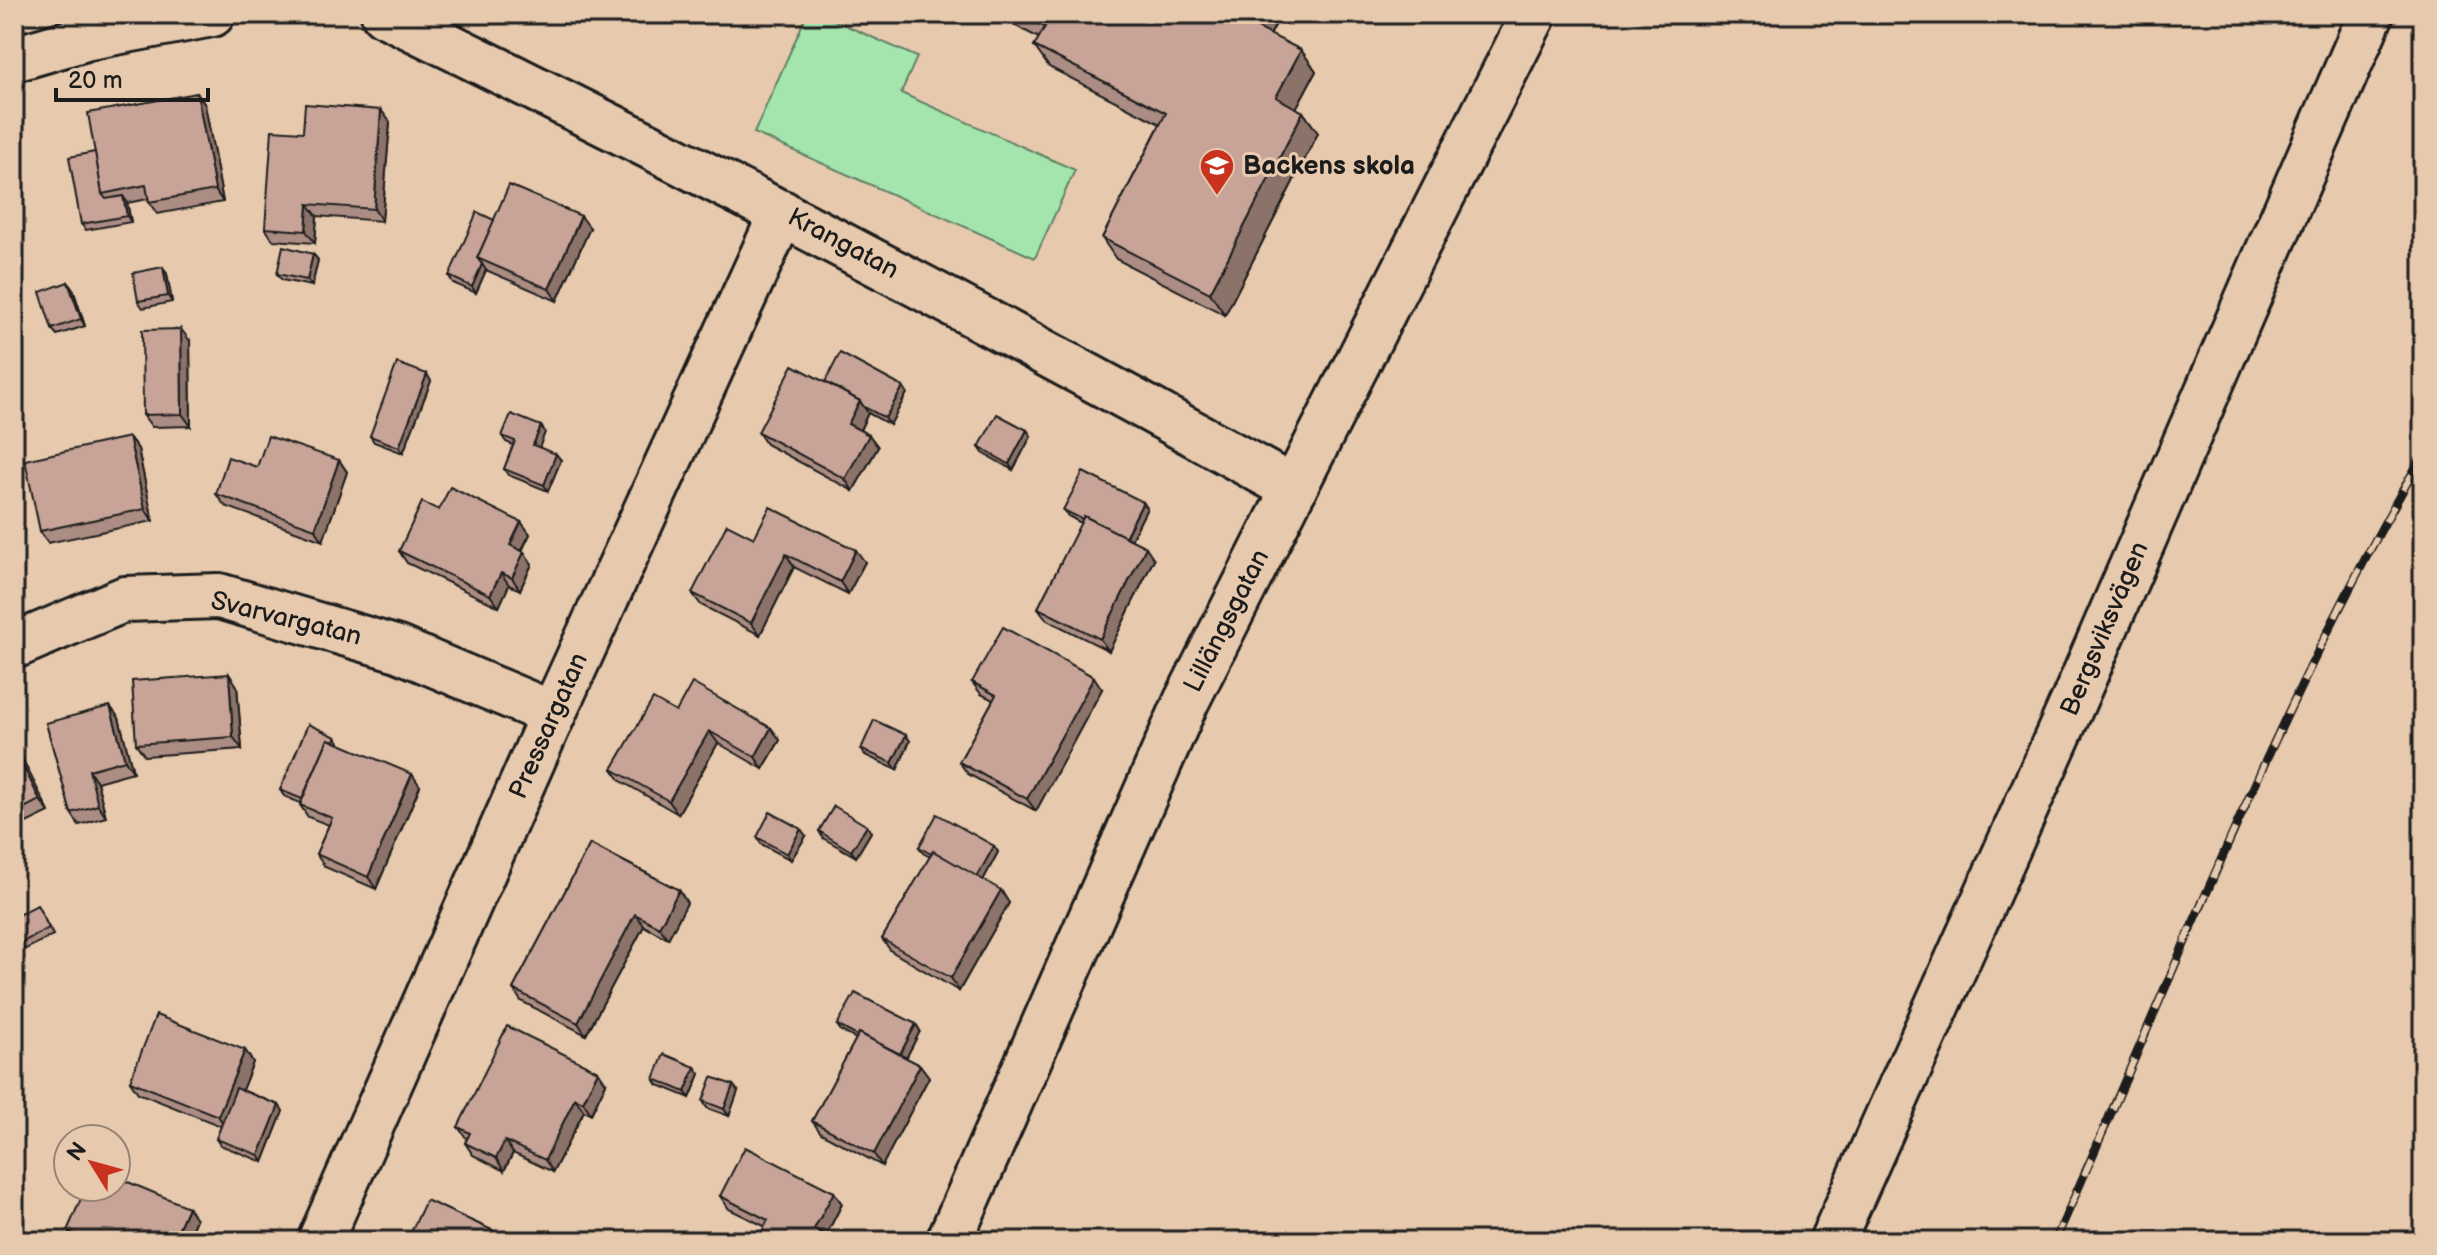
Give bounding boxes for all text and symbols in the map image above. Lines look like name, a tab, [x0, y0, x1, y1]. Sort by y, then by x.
scale bar	[56, 52, 208, 102]
text: 20 m	[68, 66, 123, 95]
school or university icon: Backens skola	[1198, 147, 1236, 197]
place label: Backens skola	[1243, 151, 1415, 182]
street label: Krangatan	[782, 202, 904, 286]
street label: Bergsviksvägen	[2054, 537, 2156, 721]
street label: Lillängsgatan	[1178, 544, 1276, 698]
street label: Svarvargatan	[207, 585, 365, 653]
street label: Pressargatan	[503, 648, 595, 804]
north arrow	[52, 1123, 132, 1203]
text: N	[61, 1137, 93, 1167]

